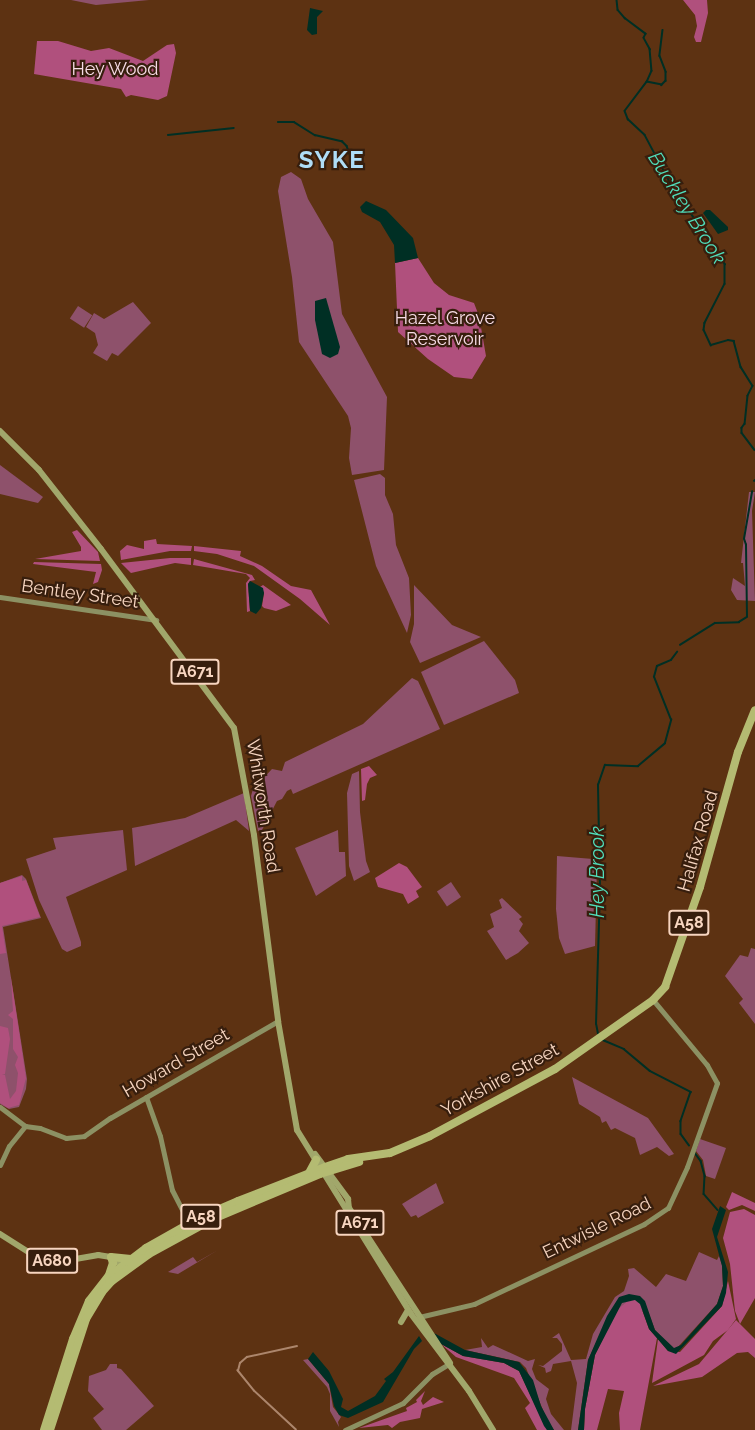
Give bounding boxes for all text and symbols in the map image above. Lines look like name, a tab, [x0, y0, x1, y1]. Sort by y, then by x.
park label: Hey Wood	[71, 58, 159, 80]
district label: SYKE	[299, 146, 365, 174]
water label: Buckley Brook	[643, 147, 731, 269]
park label: Hazel Grove Reservoir	[395, 308, 495, 350]
street label: Bentley Street	[20, 575, 140, 613]
road number: A671	[170, 659, 220, 685]
street label: Whitworth Road	[242, 738, 284, 874]
street label: Halifax Road	[673, 788, 723, 894]
water label: Hey Brook	[585, 826, 609, 918]
road number: A58	[668, 910, 710, 936]
street label: Howard Street	[119, 1024, 233, 1102]
street label: Yorkshire Street	[438, 1039, 562, 1121]
street label: Entwisle Road	[539, 1192, 655, 1264]
road number: A58	[180, 1204, 222, 1230]
road number: A671	[334, 1210, 386, 1236]
road number: A680	[25, 1248, 79, 1274]

